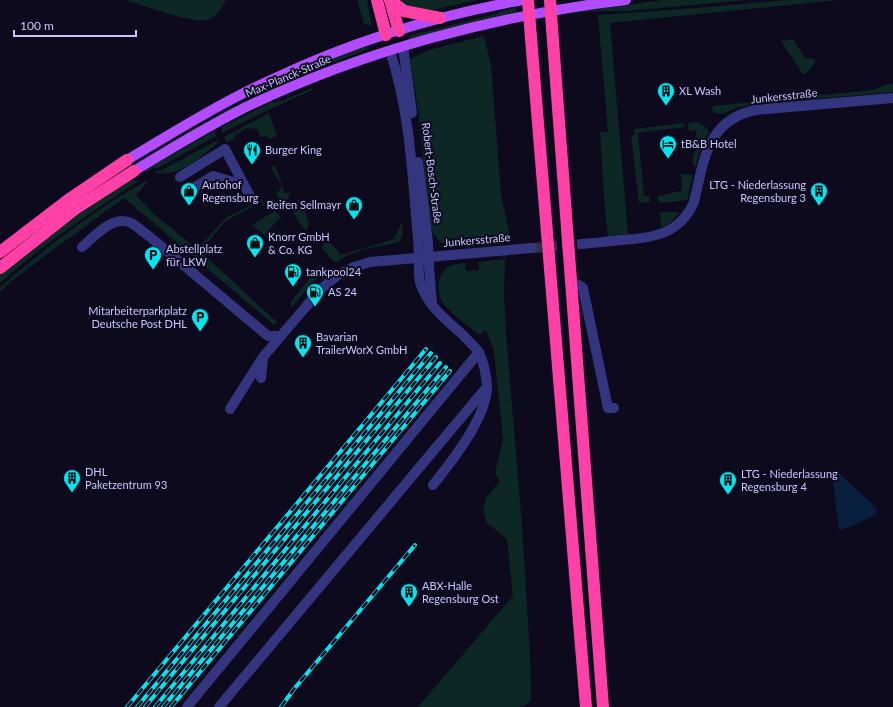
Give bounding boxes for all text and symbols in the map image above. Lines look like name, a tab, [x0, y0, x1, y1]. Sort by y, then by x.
scale bar	[14, 12, 136, 38]
text: 100 m	[20, 18, 54, 33]
street label: Max-Planck-Straße	[243, 52, 333, 99]
building icon: XL Wash	[656, 81, 676, 106]
place label: XL Wash	[679, 84, 721, 97]
street label: Junkersstraße	[750, 86, 818, 105]
street label: Robert-Bosch-Straße	[420, 122, 445, 224]
hotel icon: tB&B Hotel	[658, 134, 678, 159]
place label: tB&B Hotel	[681, 137, 737, 150]
restaurant icon: Burger King	[242, 140, 262, 165]
place label: Burger King	[265, 143, 322, 156]
place label: Autohof Regensburg	[202, 178, 259, 204]
place label: LTG - Niederlassung Regensburg 3	[709, 178, 806, 204]
shop icon: Autohof Regensburg	[179, 181, 199, 206]
building icon: LTG - Niederlassung Regensburg 3	[809, 181, 829, 206]
shop icon: Reifen Sellmayr	[344, 195, 364, 220]
place label: Reifen Sellmayr	[267, 198, 341, 211]
place label: Knorr GmbH & Co. KG	[268, 230, 330, 256]
street label: Junkersstraße	[443, 230, 511, 249]
shop icon: Knorr GmbH & Co. KG	[245, 233, 265, 258]
place label: Abstellplatz für LKW	[166, 242, 222, 268]
parking icon: Abstellplatz für LKW	[143, 245, 163, 270]
fuel station icon: tankpool24	[283, 262, 303, 287]
place label: tankpool24	[306, 265, 362, 278]
fuel station icon: AS 24	[305, 282, 325, 307]
place label: AS 24	[328, 285, 358, 298]
place label: Mitarbeiterparkplatz Deutsche Post DHL	[88, 304, 187, 330]
parking icon: Mitarbeiterparkplatz Deutsche Post DHL	[190, 307, 210, 332]
place label: Bavarian TrailerWorX GmbH	[316, 330, 407, 356]
building icon: Bavarian TrailerWorX GmbH	[293, 333, 313, 358]
place label: DHL Paketzentrum 93	[85, 465, 167, 491]
place label: LTG - Niederlassung Regensburg 4	[741, 467, 838, 493]
building icon: DHL Paketzentrum 93	[62, 468, 82, 493]
building icon: LTG - Niederlassung Regensburg 4	[718, 470, 738, 495]
place label: ABX-Halle Regensburg Ost	[422, 579, 499, 605]
building icon: ABX-Halle Regensburg Ost	[399, 582, 419, 607]

